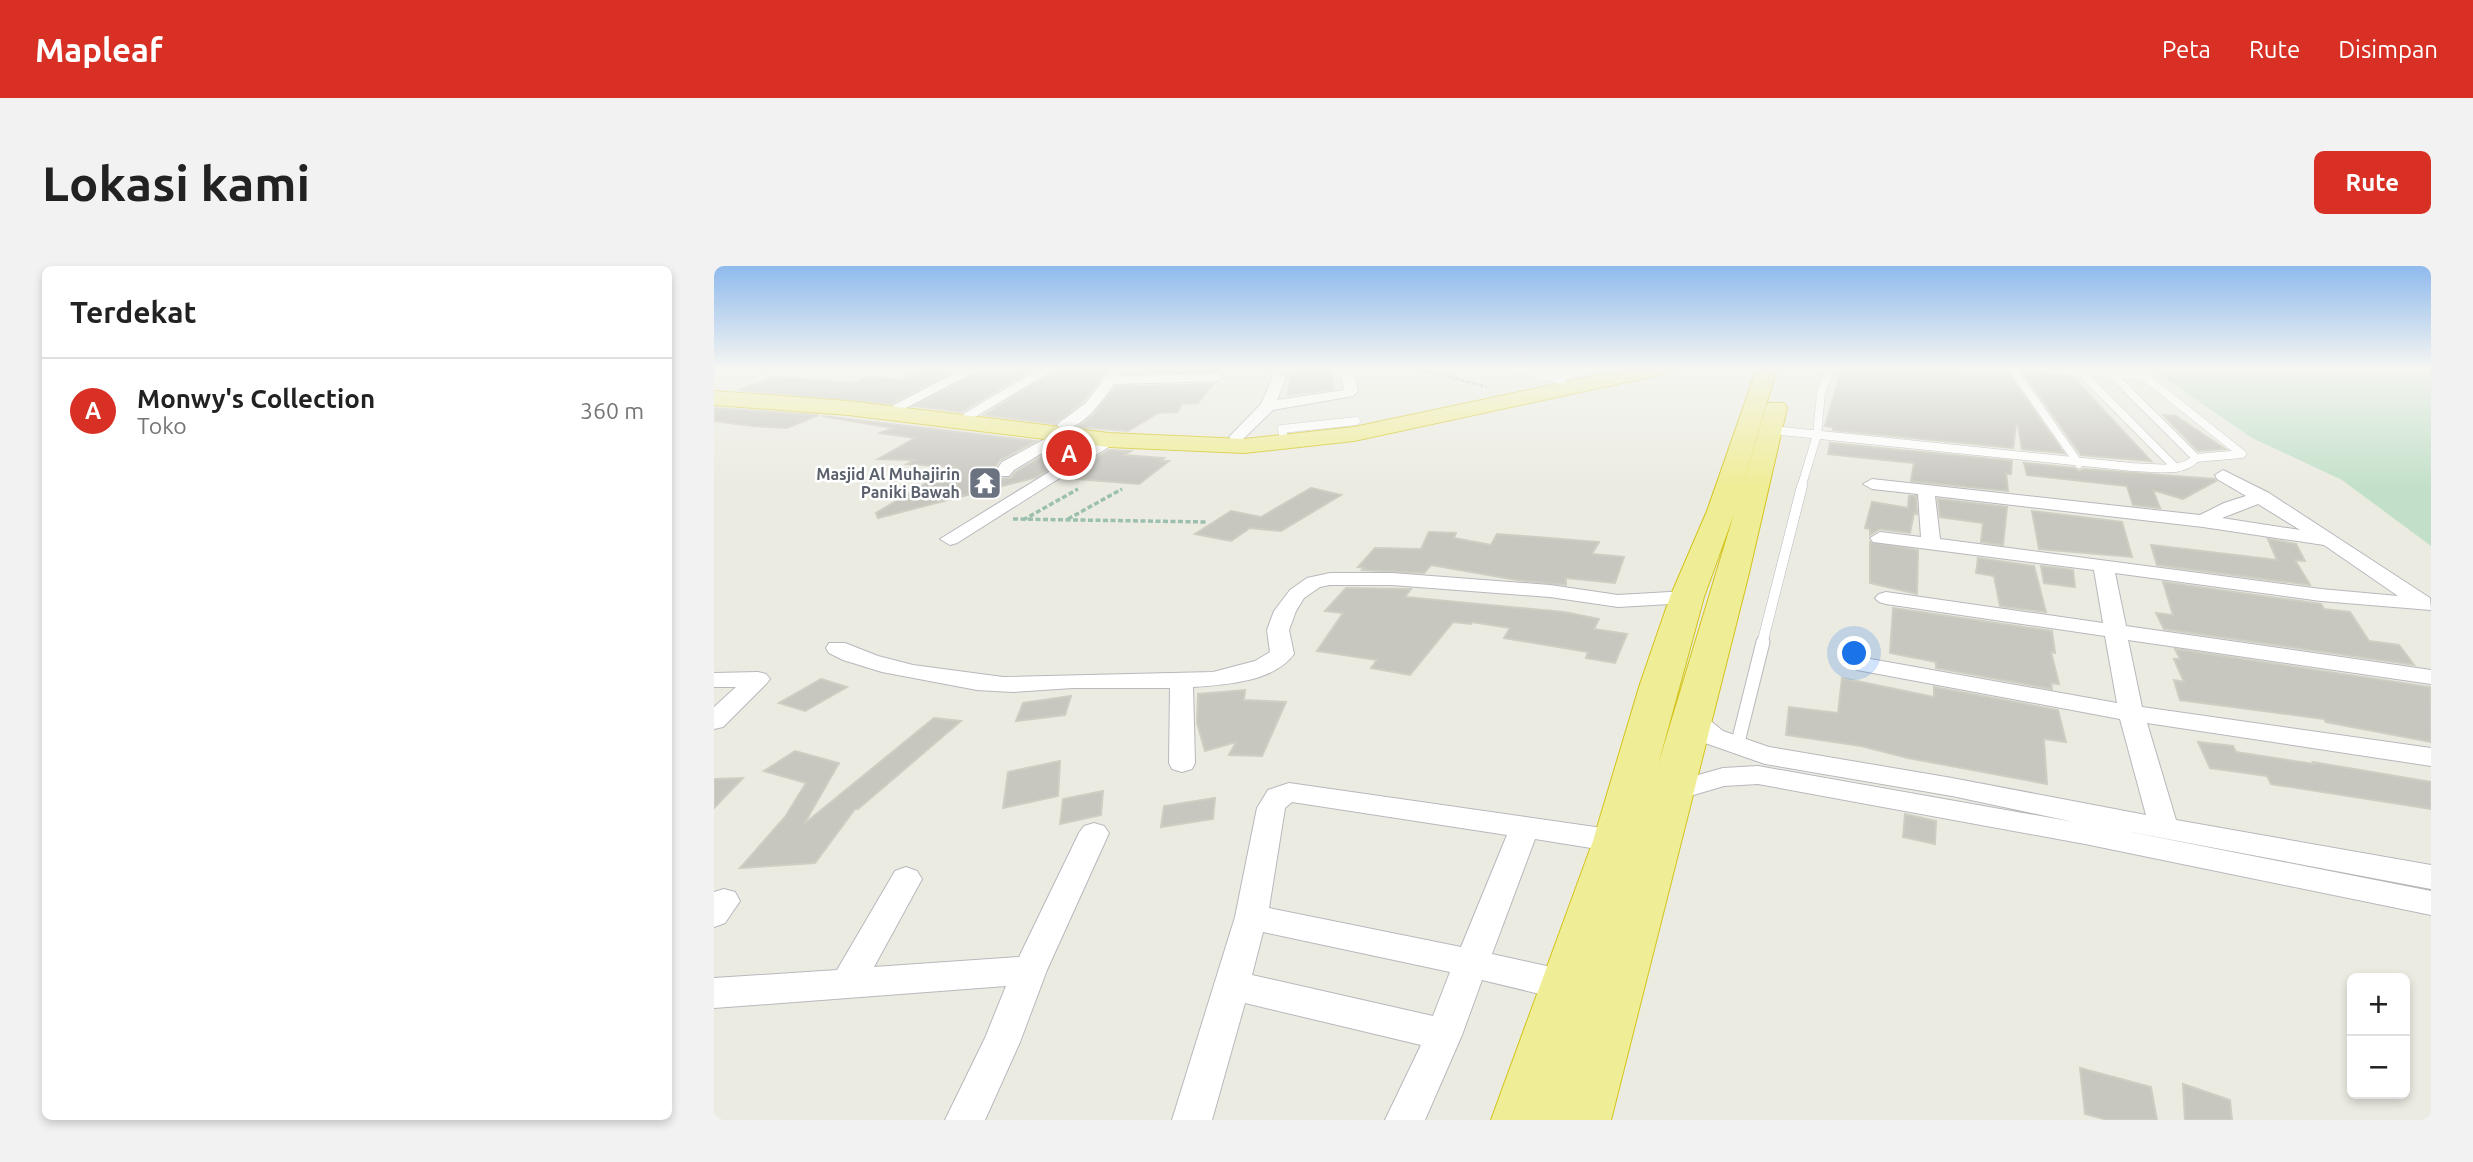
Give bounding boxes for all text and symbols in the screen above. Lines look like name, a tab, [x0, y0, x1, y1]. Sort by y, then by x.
text: Mapleaf	[35, 31, 163, 68]
text: Peta	[2162, 36, 2211, 63]
text: Rute	[2249, 36, 2300, 63]
text: Disimpan	[2338, 36, 2438, 63]
button: Rute	[2314, 151, 2431, 214]
text: Lokasi kami	[42, 155, 310, 210]
text: Terdekat	[70, 295, 196, 329]
text: Monwy's Collection	[137, 384, 375, 413]
text: A	[85, 398, 101, 423]
text: 360 m	[580, 398, 644, 423]
text: Toko	[137, 413, 187, 438]
pin: A	[1046, 427, 1092, 479]
temple icon: Masjid Al Muhajirin Paniki Bawah	[966, 464, 1004, 502]
place label: Masjid Al Muhajirin Paniki Bawah	[816, 465, 960, 501]
your location	[1837, 636, 1871, 670]
map controls	[2347, 973, 2410, 1099]
button: +	[2347, 973, 2410, 1036]
button: −	[2347, 1036, 2410, 1099]

